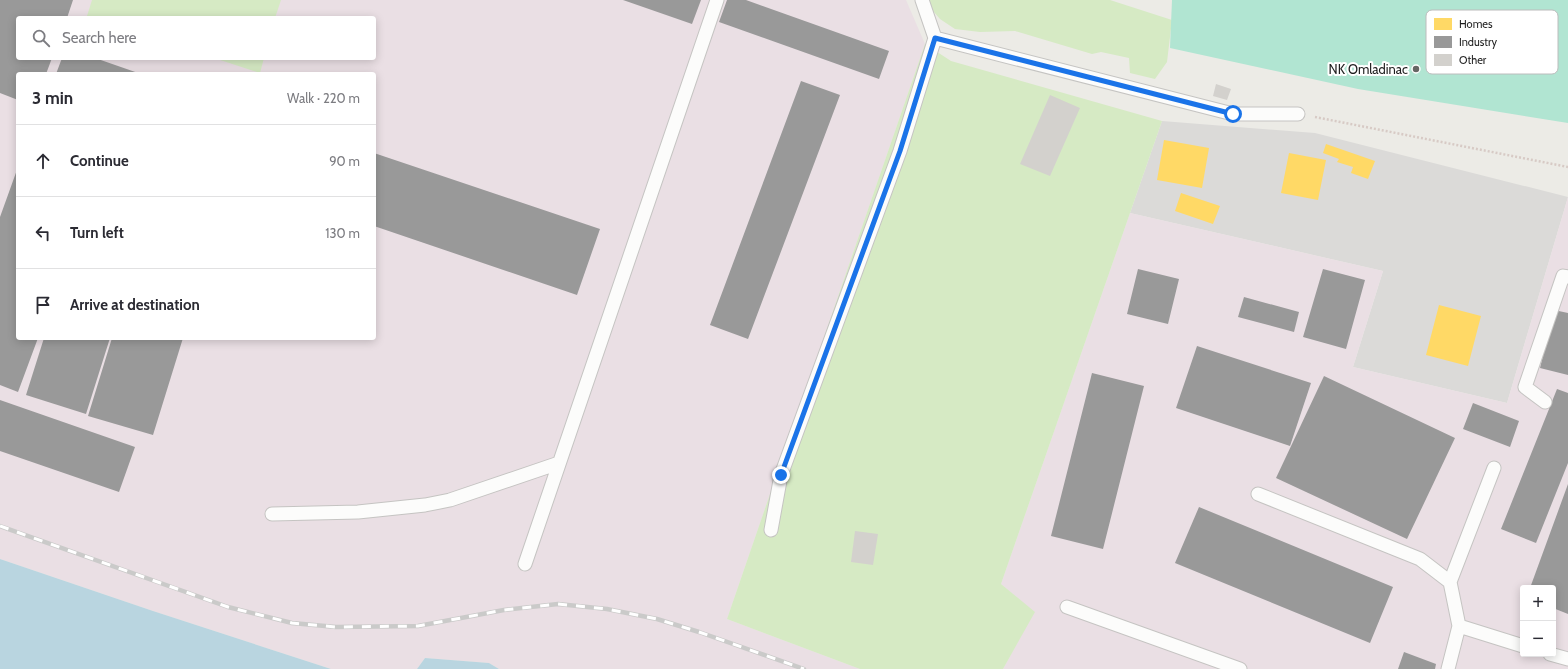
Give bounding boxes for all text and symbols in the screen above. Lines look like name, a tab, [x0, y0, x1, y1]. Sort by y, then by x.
legend	[1426, 10, 1558, 74]
search box	[16, 16, 376, 60]
text: Homes	[1459, 17, 1493, 31]
icon: search	[30, 27, 52, 49]
text: Search here	[62, 29, 137, 47]
text: Industry	[1459, 35, 1497, 49]
text: Other	[1459, 53, 1487, 67]
place label: NK Omladinac	[1329, 61, 1408, 77]
marker: NK Omladinac	[1411, 64, 1421, 74]
text: 3 min	[32, 88, 73, 108]
text: Walk · 220 m	[287, 90, 360, 106]
route start	[1224, 105, 1242, 123]
icon: ahead	[32, 150, 54, 172]
text: Continue	[70, 152, 129, 170]
text: 90 m	[329, 153, 360, 169]
icon: left	[32, 222, 54, 244]
text: Turn left	[70, 224, 124, 242]
text: 130 m	[325, 225, 360, 241]
icon: arrive	[32, 294, 54, 316]
text: Arrive at destination	[70, 296, 200, 314]
route end	[772, 466, 790, 484]
map controls	[1520, 585, 1556, 657]
button: +	[1520, 585, 1556, 621]
button: −	[1520, 621, 1556, 657]

